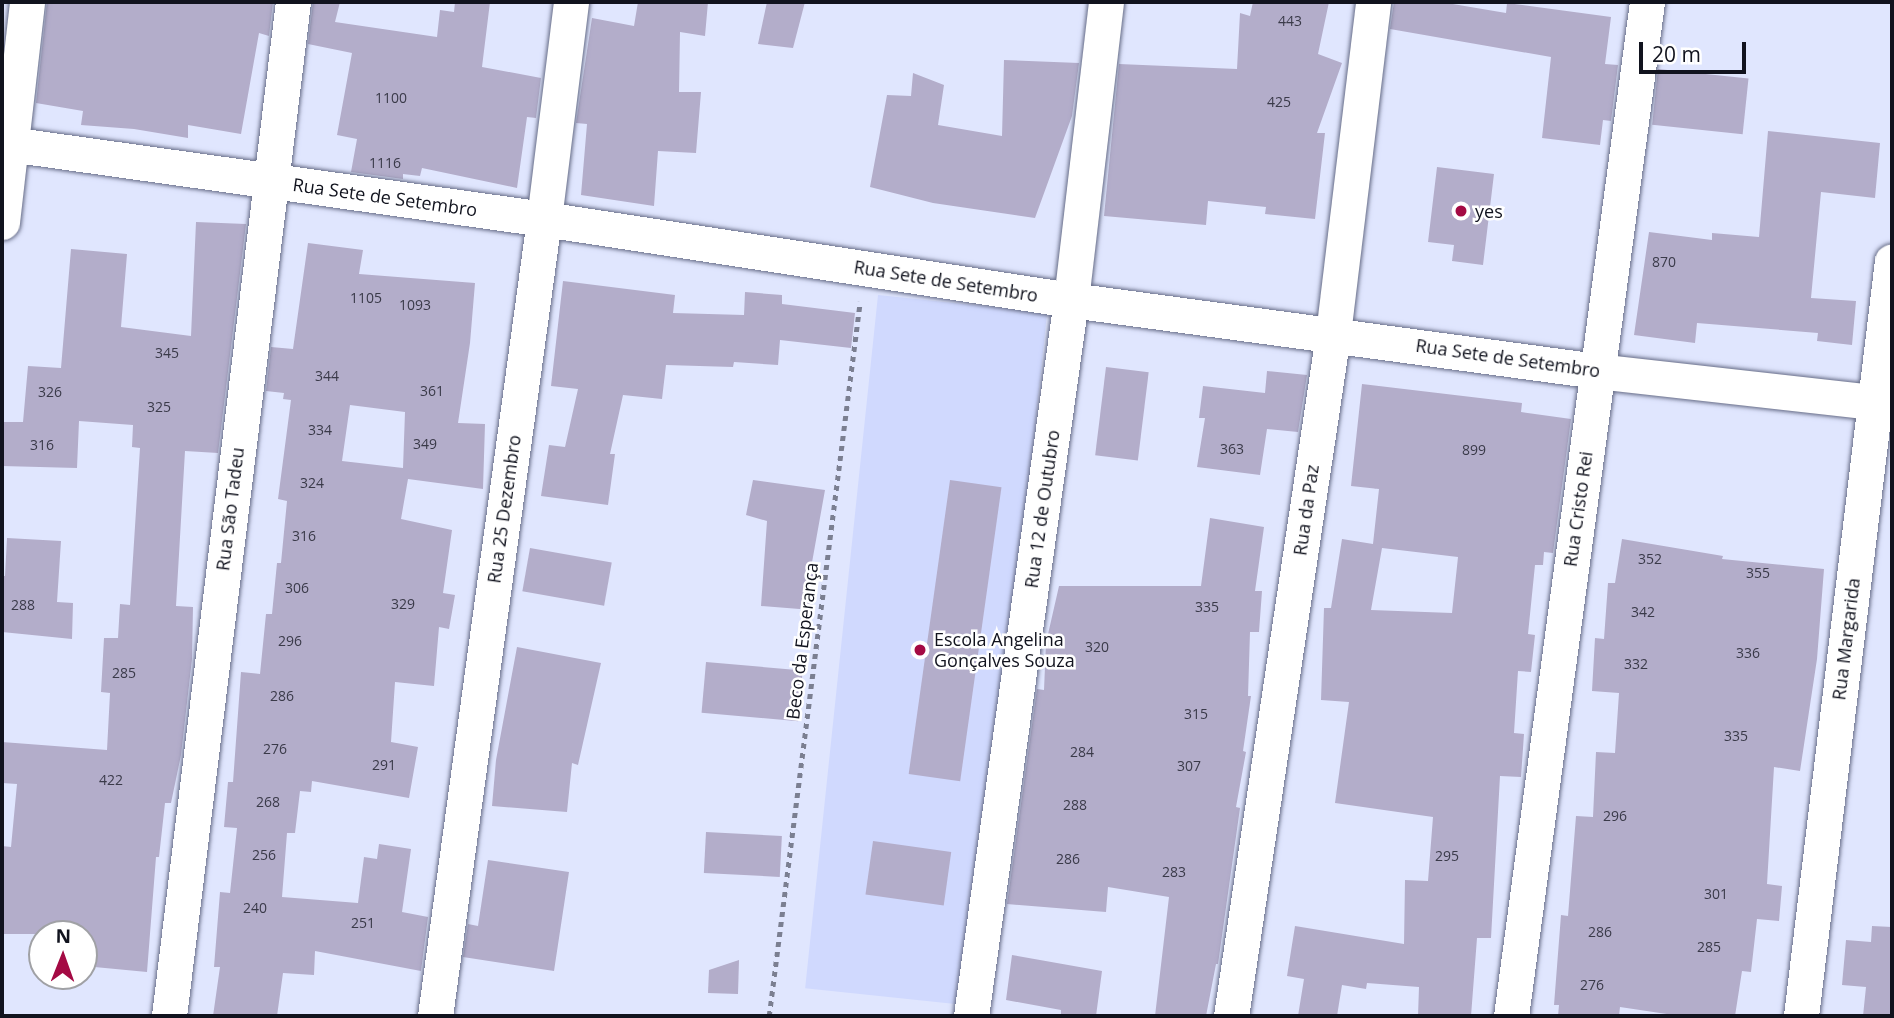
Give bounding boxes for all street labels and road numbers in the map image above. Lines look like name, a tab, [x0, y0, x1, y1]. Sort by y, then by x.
street label: Rua Sete de Setembro	[291, 173, 479, 221]
street label: Rua Sete de Setembro	[852, 256, 1040, 306]
street label: Rua Sete de Setembro	[1414, 334, 1602, 382]
street label: Rua 12 de Outubro	[1020, 428, 1064, 590]
street label: Rua 25 Dezembro	[483, 433, 525, 585]
street label: Rua São Tadeu	[212, 446, 248, 572]
street label: Rua Cristo Rei	[1559, 450, 1597, 568]
street label: Rua da Paz	[1289, 463, 1323, 557]
street label: Beco da Esperança	[782, 561, 822, 721]
street label: Rua Margarida	[1828, 577, 1864, 701]

